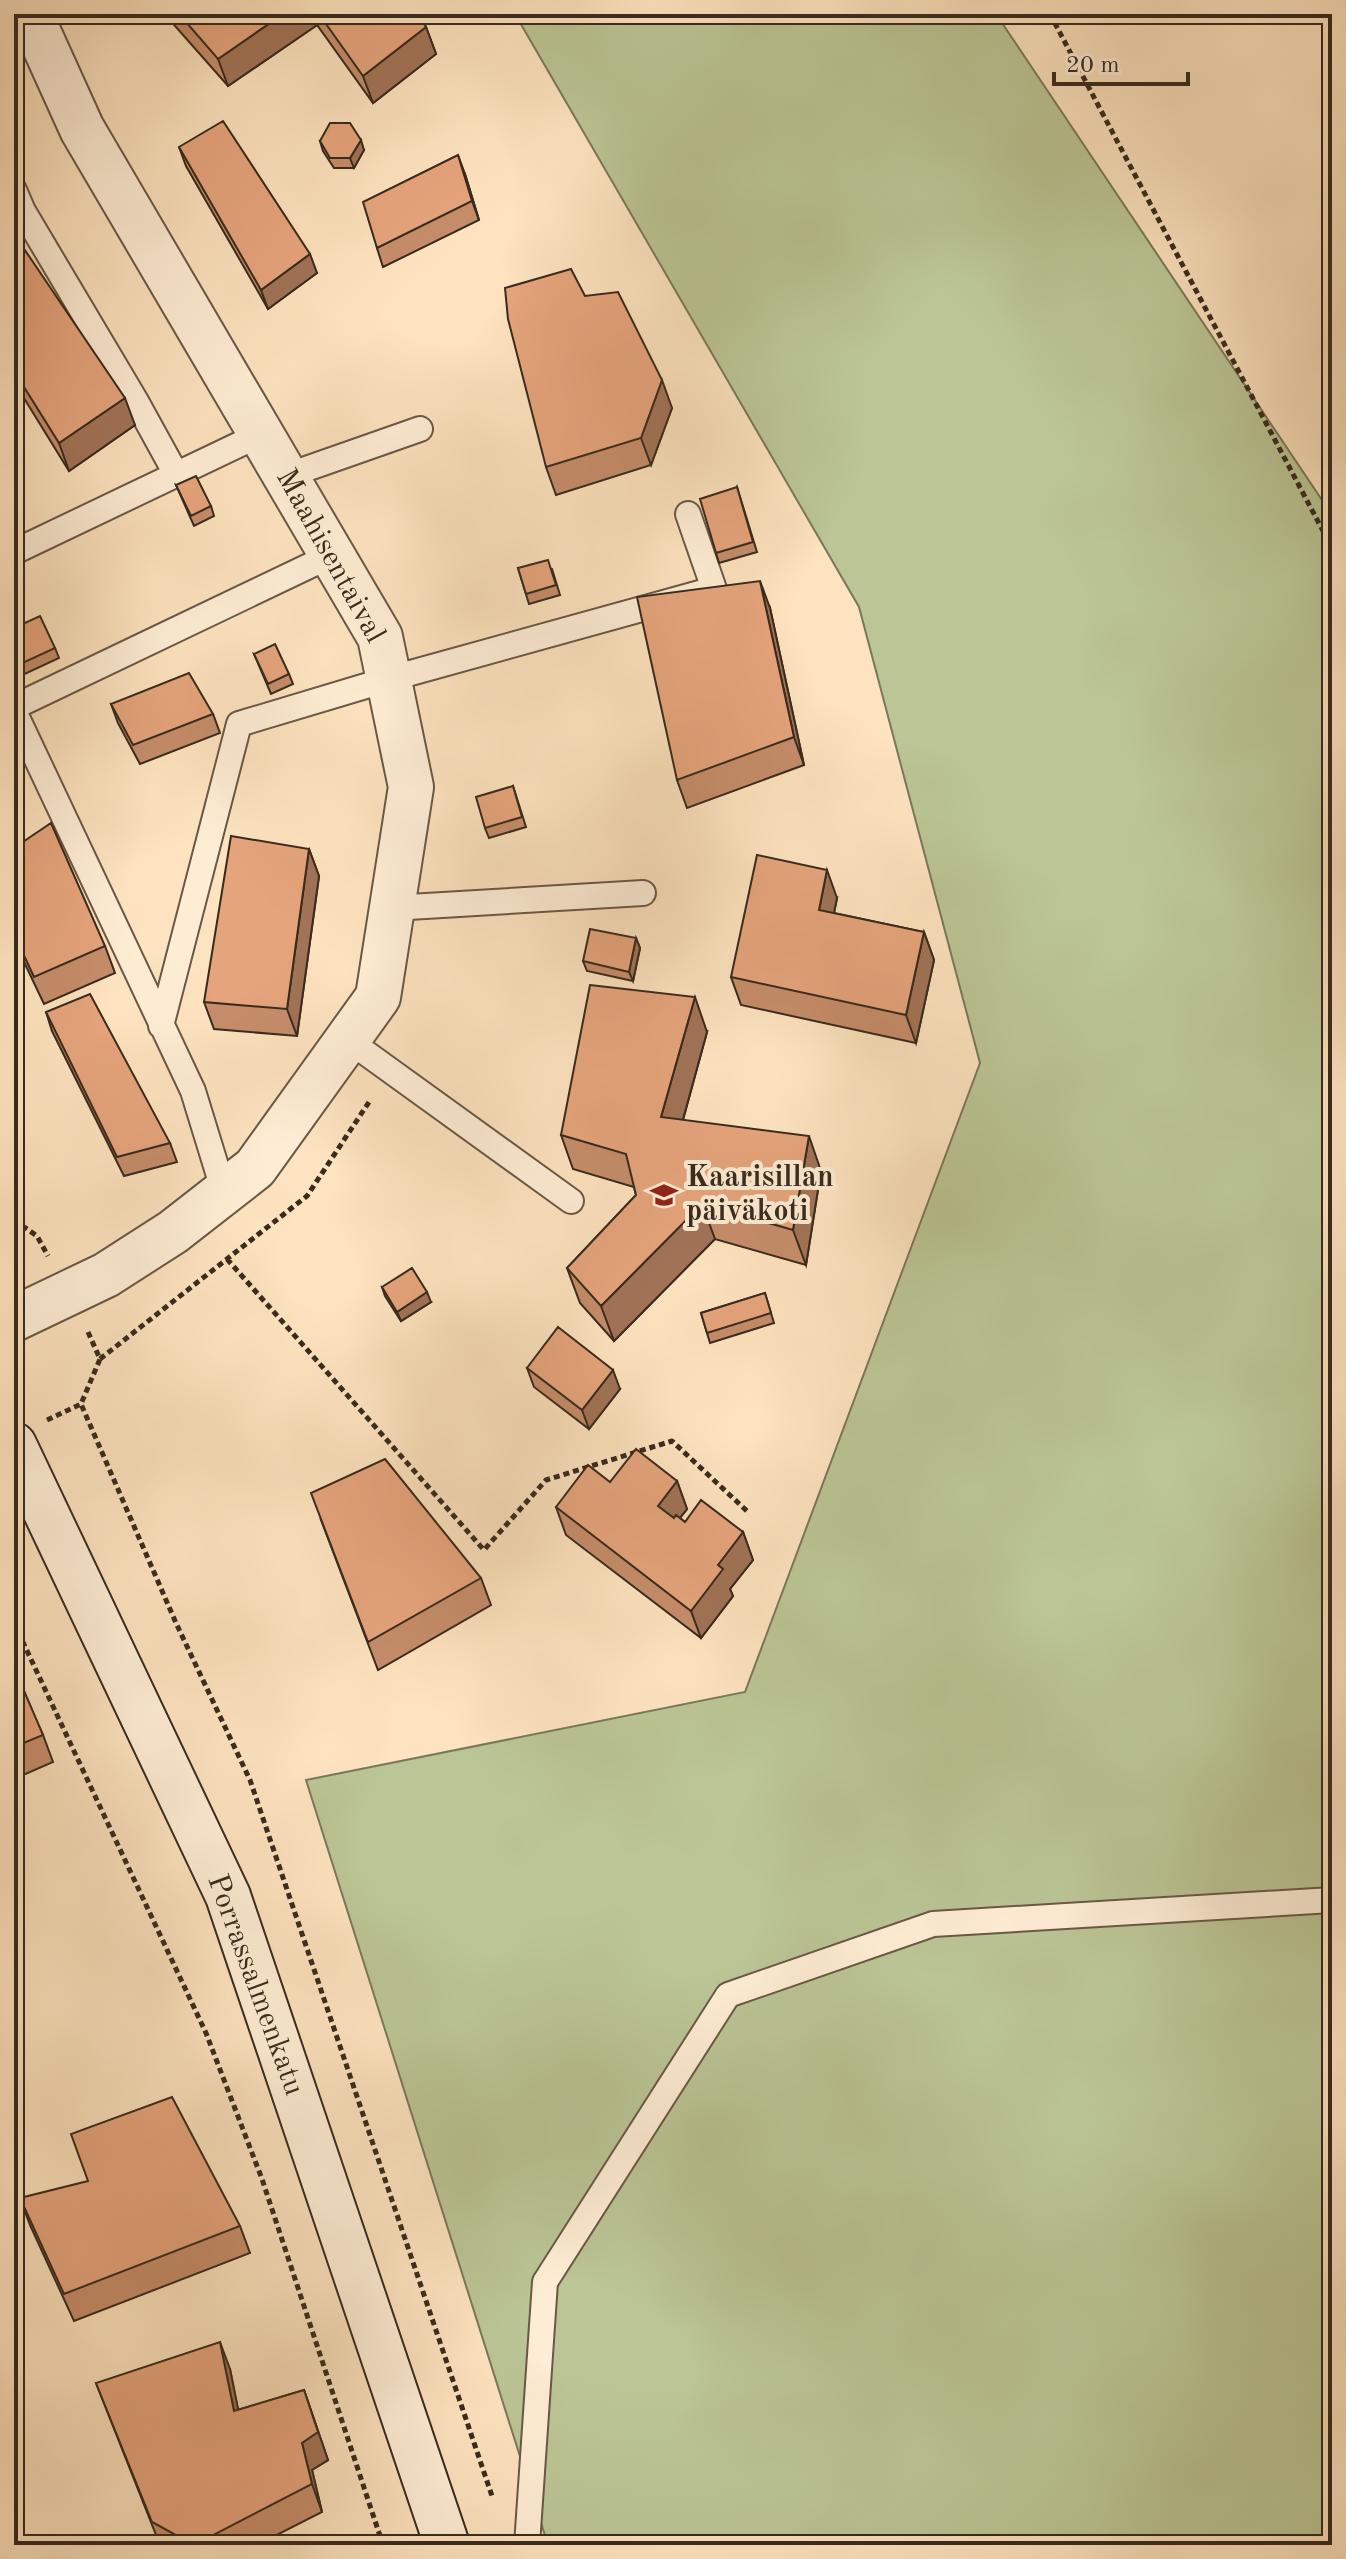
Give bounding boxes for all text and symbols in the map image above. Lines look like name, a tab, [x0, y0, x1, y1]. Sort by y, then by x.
scale bar	[1054, 36, 1188, 86]
text: 20 m	[1066, 54, 1120, 78]
street label: Maahisentaival	[270, 464, 390, 648]
place label: Kaarisillan päiväkoti	[686, 1163, 834, 1227]
school or university icon: Kaarisillan päiväkoti	[649, 1180, 679, 1210]
street label: Porrassalmenkatu	[201, 1870, 309, 2100]

